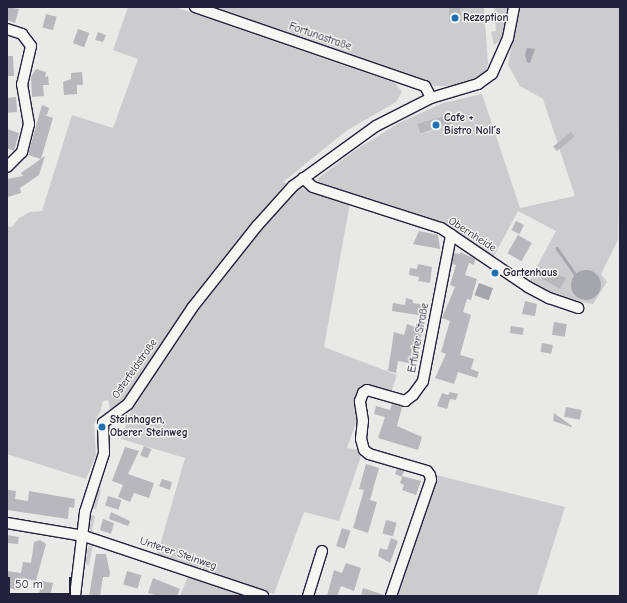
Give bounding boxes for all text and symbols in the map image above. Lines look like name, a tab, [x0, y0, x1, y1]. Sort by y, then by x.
place label: Rezeption	[463, 11, 508, 25]
marker: Rezeption	[450, 13, 460, 23]
street label: Fortunastraße	[287, 20, 353, 54]
place label: Cafe + Bistro Noll´s	[444, 112, 501, 138]
marker: Cafe + Bistro Noll´s	[431, 120, 441, 130]
street label: Obernheide	[446, 215, 498, 255]
place label: Gartenhaus	[503, 266, 557, 280]
marker: Gartenhaus	[490, 268, 500, 278]
street label: Erfurter Straße	[406, 302, 432, 374]
street label: Osterfeldstraße	[110, 337, 160, 401]
place label: Steinhagen, Oberer Steinweg	[110, 414, 188, 440]
marker: Steinhagen, Oberer Steinweg	[97, 422, 107, 432]
street label: Unterer Steinweg	[138, 535, 218, 573]
scale bar	[10, 569, 73, 595]
text: 50 m	[15, 577, 43, 591]

